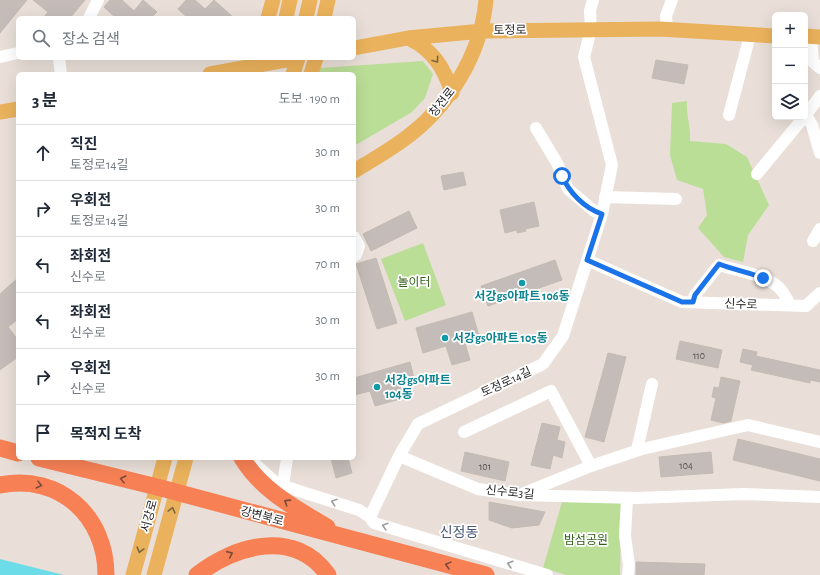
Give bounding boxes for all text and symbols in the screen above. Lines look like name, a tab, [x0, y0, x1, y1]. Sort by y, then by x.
map controls	[772, 12, 808, 120]
button: +	[772, 12, 808, 48]
search box	[16, 16, 356, 60]
street label: 토정로	[493, 24, 527, 36]
icon: search	[30, 27, 52, 49]
text: 장소 검색	[62, 32, 120, 47]
button: −	[772, 48, 808, 84]
one-way arrow	[431, 55, 438, 62]
button: layers	[772, 84, 808, 120]
street label: 창전로	[427, 85, 457, 119]
text: 3 분	[32, 92, 58, 109]
text: 도보 · 190 m	[279, 93, 340, 106]
text: 직진	[70, 137, 98, 152]
icon: ahead	[32, 142, 54, 164]
text: 30 m	[315, 146, 340, 159]
text: 토정로14길	[70, 159, 129, 172]
route start	[553, 167, 571, 185]
text: 우회전	[70, 193, 111, 208]
icon: right	[32, 198, 54, 220]
text: 30 m	[315, 202, 340, 215]
text: 토정로14길	[70, 215, 129, 228]
text: 좌회전	[70, 249, 111, 264]
icon: left	[32, 254, 54, 276]
text: 70 m	[315, 258, 340, 271]
route end	[754, 269, 772, 287]
text: 신수로	[70, 271, 106, 284]
park label: 놀이터	[397, 276, 431, 288]
marker: 서강gs아파트 106동	[517, 278, 527, 288]
place label: 서강gs아파트 106동	[474, 290, 570, 302]
street label: 신수로	[724, 297, 758, 311]
text: 좌회전	[70, 305, 111, 320]
icon: left	[32, 310, 54, 332]
text: 30 m	[315, 314, 340, 327]
text: 신수로	[70, 327, 106, 340]
place label: 서강gs아파트 105동	[453, 332, 547, 344]
marker: 서강gs아파트 105동	[440, 333, 450, 343]
house number: 110	[693, 351, 705, 361]
text: 우회전	[70, 361, 111, 376]
street label: 토정로14길	[479, 365, 533, 399]
icon: right	[32, 366, 54, 388]
text: 30 m	[315, 370, 340, 383]
place label: 서강gs아파트 104동	[385, 374, 451, 400]
marker: 서강gs아파트 104동	[372, 382, 382, 392]
text: 신수로	[70, 383, 106, 396]
icon: arrive	[32, 422, 54, 444]
text: 목적지 도착	[70, 427, 141, 442]
house number: 104	[679, 461, 693, 471]
house number: 101	[479, 462, 491, 472]
one-way arrow	[120, 475, 127, 484]
one-way arrow	[35, 480, 42, 488]
street label: 신수로3길	[485, 483, 535, 501]
street label: 서강로	[139, 498, 159, 534]
one-way arrow	[331, 499, 338, 507]
one-way arrow	[284, 500, 291, 507]
street label: 강변북로	[239, 504, 285, 528]
one-way arrow	[167, 507, 175, 514]
one-way arrow	[382, 522, 389, 531]
district label: 신정동	[440, 525, 478, 540]
park label: 밤섬공원	[564, 534, 608, 546]
one-way arrow	[136, 546, 145, 553]
one-way arrow	[226, 551, 233, 559]
one-way arrow	[506, 560, 513, 569]
one-way arrow	[445, 561, 452, 570]

